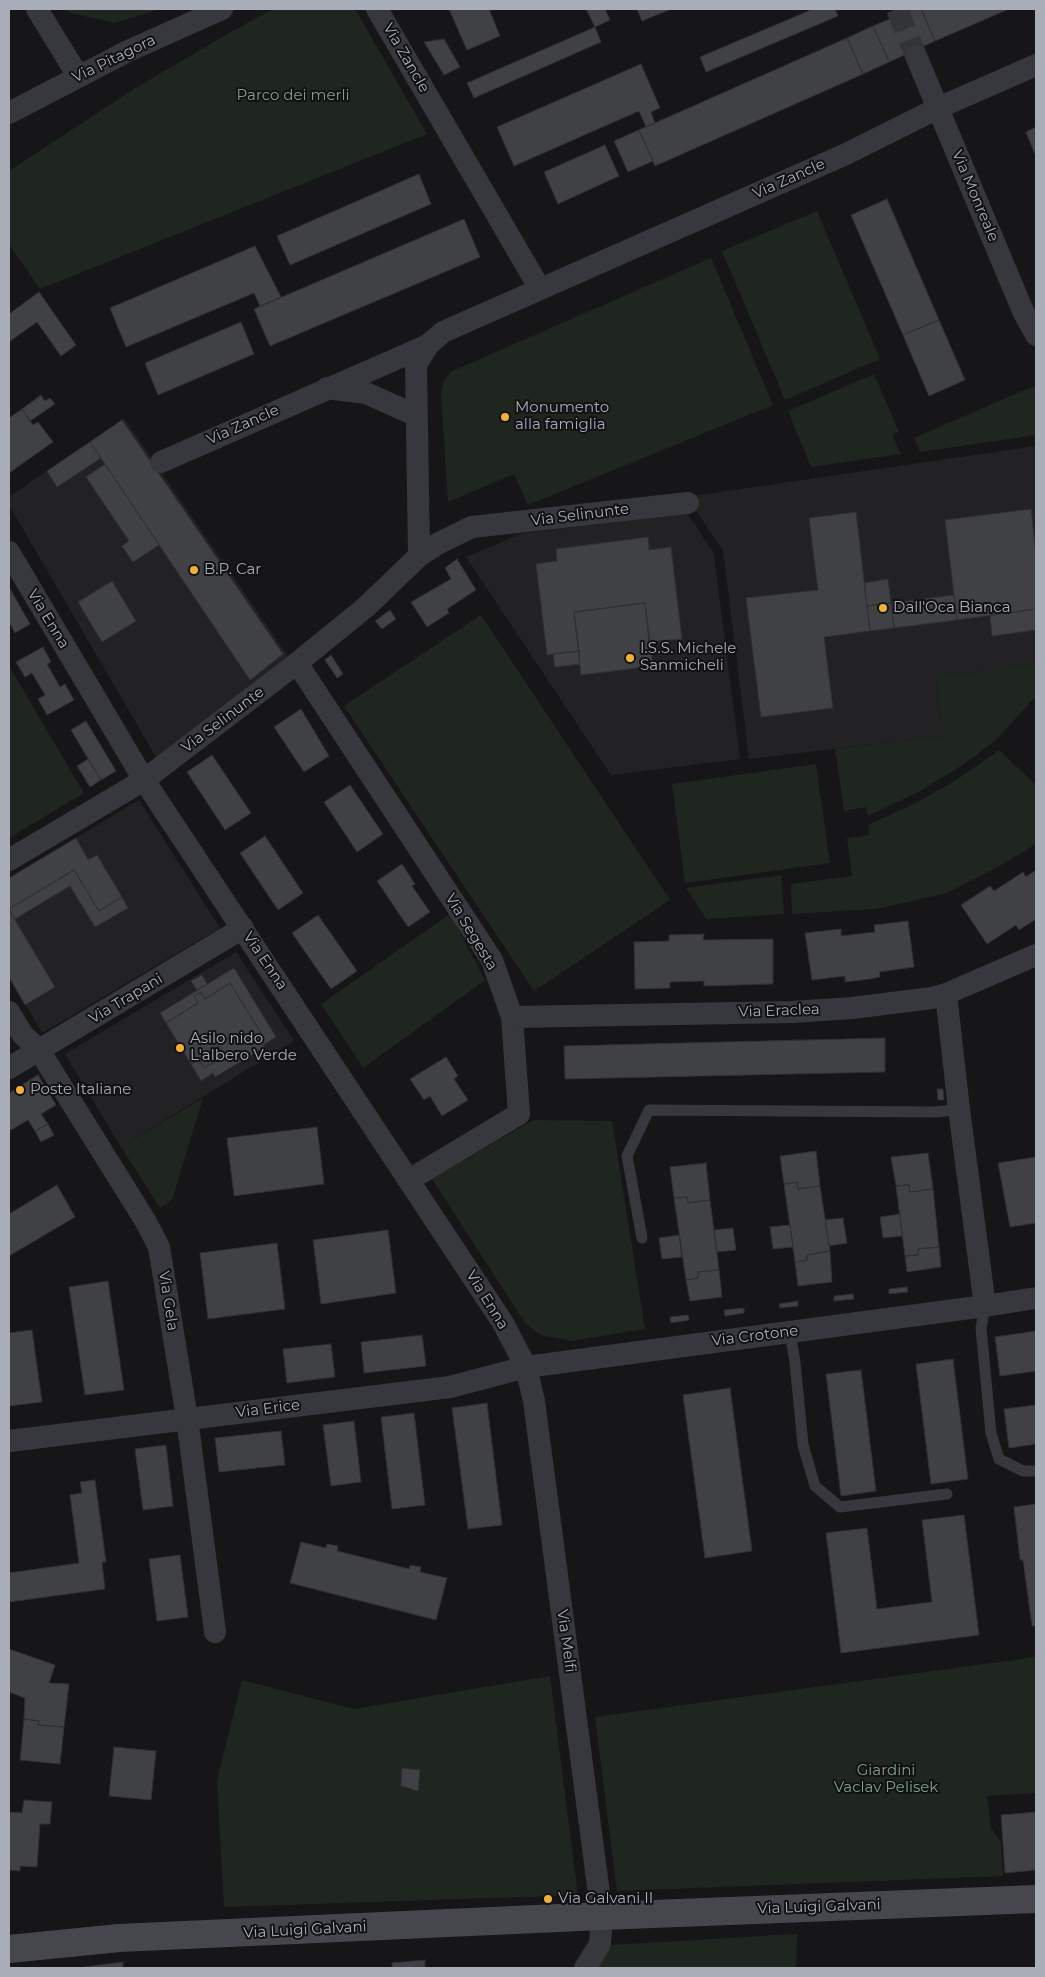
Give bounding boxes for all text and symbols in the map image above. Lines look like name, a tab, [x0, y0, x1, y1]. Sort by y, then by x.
street label: Via Zancle	[379, 20, 433, 96]
street label: Via Pitagora	[69, 31, 159, 87]
park label: Parco dei merli	[236, 87, 350, 105]
street label: Via Monreale	[948, 148, 1002, 244]
street label: Via Zancle	[750, 155, 828, 203]
place label: Monumento alla famiglia	[515, 399, 609, 434]
street label: Via Zancle	[204, 401, 282, 449]
marker: Monumento alla famiglia	[499, 411, 511, 423]
street label: Via Selinunte	[530, 500, 630, 530]
place label: B.P. Car	[204, 561, 261, 579]
marker: B.P. Car	[188, 564, 200, 576]
street label: Via Enna	[23, 586, 73, 652]
place label: Dall'Oca Bianca	[893, 599, 1011, 617]
marker: Dall'Oca Bianca	[877, 602, 889, 614]
place label: I.S.S. Michele Sanmicheli	[640, 640, 736, 675]
marker: I.S.S. Michele Sanmicheli	[624, 652, 636, 664]
street label: Via Selinunte	[178, 683, 268, 757]
street label: Via Segesta	[441, 890, 501, 974]
street label: Via Enna	[239, 929, 291, 993]
street label: Via Trapani	[86, 970, 166, 1028]
street label: Via Eraclea	[738, 1001, 820, 1021]
place label: Asilo nido L'albero Verde	[190, 1030, 297, 1065]
marker: Asilo nido L'albero Verde	[174, 1042, 186, 1054]
place label: Poste Italiane	[30, 1081, 131, 1099]
marker: Poste Italiane	[14, 1084, 26, 1096]
street label: Via Enna	[462, 1267, 512, 1333]
street label: Via Gela	[154, 1270, 182, 1332]
street label: Via Crotone	[711, 1322, 799, 1350]
street label: Via Erice	[235, 1396, 301, 1422]
street label: Via Melfi	[553, 1608, 579, 1674]
park label: Giardini Vaclav Pelisek	[834, 1762, 938, 1797]
place label: Via Galvani II	[558, 1890, 653, 1908]
marker: Via Galvani II	[542, 1893, 554, 1905]
street label: Via Luigi Galvani	[757, 1896, 881, 1918]
street label: Via Luigi Galvani	[243, 1918, 367, 1942]

